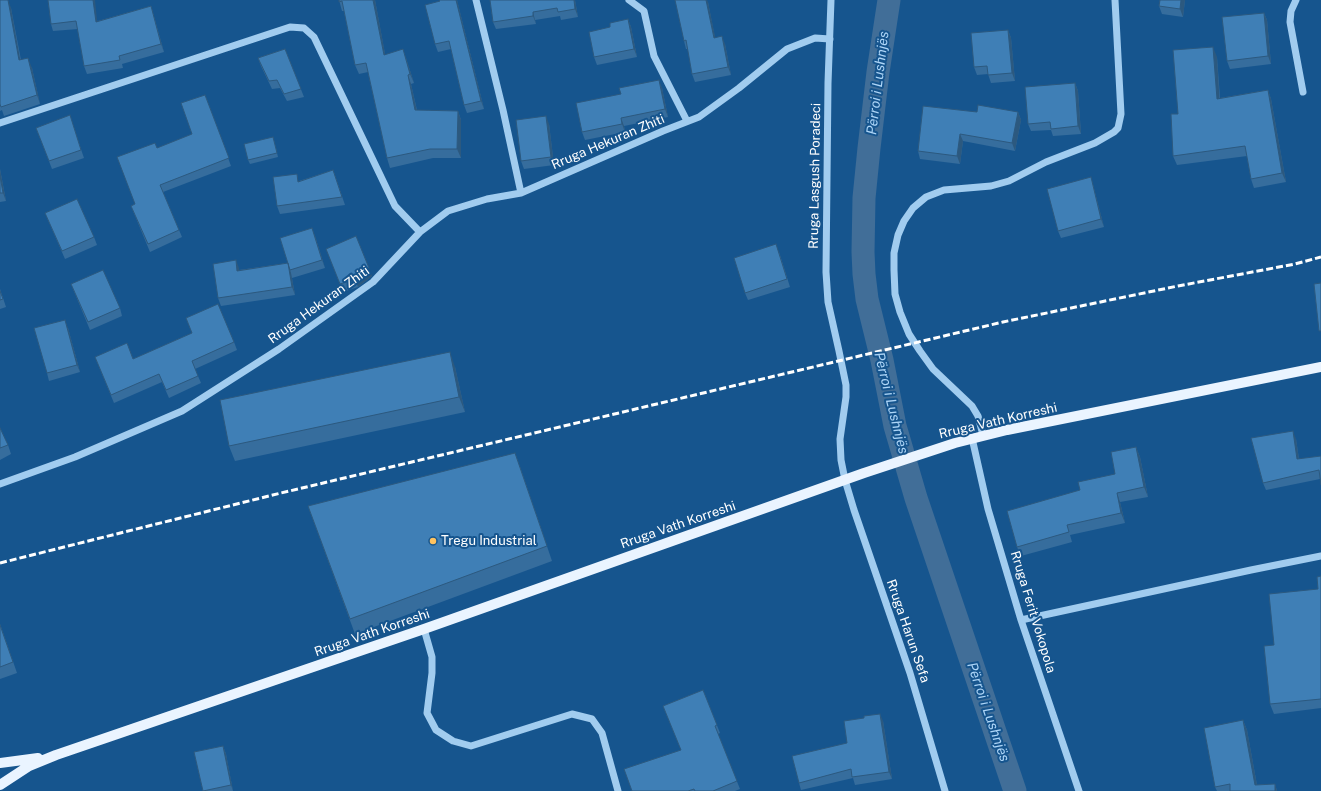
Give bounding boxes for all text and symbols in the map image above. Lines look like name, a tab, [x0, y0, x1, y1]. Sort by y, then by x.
water label: Përroi i Lushnjës	[863, 30, 893, 136]
street label: Rruga Lasgush Poradeci	[806, 103, 824, 249]
street label: Rruga Hekuran Zhiti	[549, 111, 667, 173]
street label: Rruga Hekuran Zhiti	[265, 263, 373, 347]
water label: Përroi i Lushnjës	[870, 350, 912, 456]
street label: Rruga Vath Korreshi	[937, 400, 1059, 442]
street label: Rruga Vath Korreshi	[618, 498, 738, 552]
place label: Tregu Industrial	[441, 533, 537, 549]
marker: Tregu Industrial	[428, 536, 438, 546]
street label: Rruga Ferit Vokopola	[1007, 549, 1059, 675]
street label: Rruga Harun Sefa	[883, 577, 933, 685]
street label: Rruga Vath Korreshi	[312, 606, 432, 660]
water label: Përroi i Lushnjës	[963, 660, 1013, 764]

